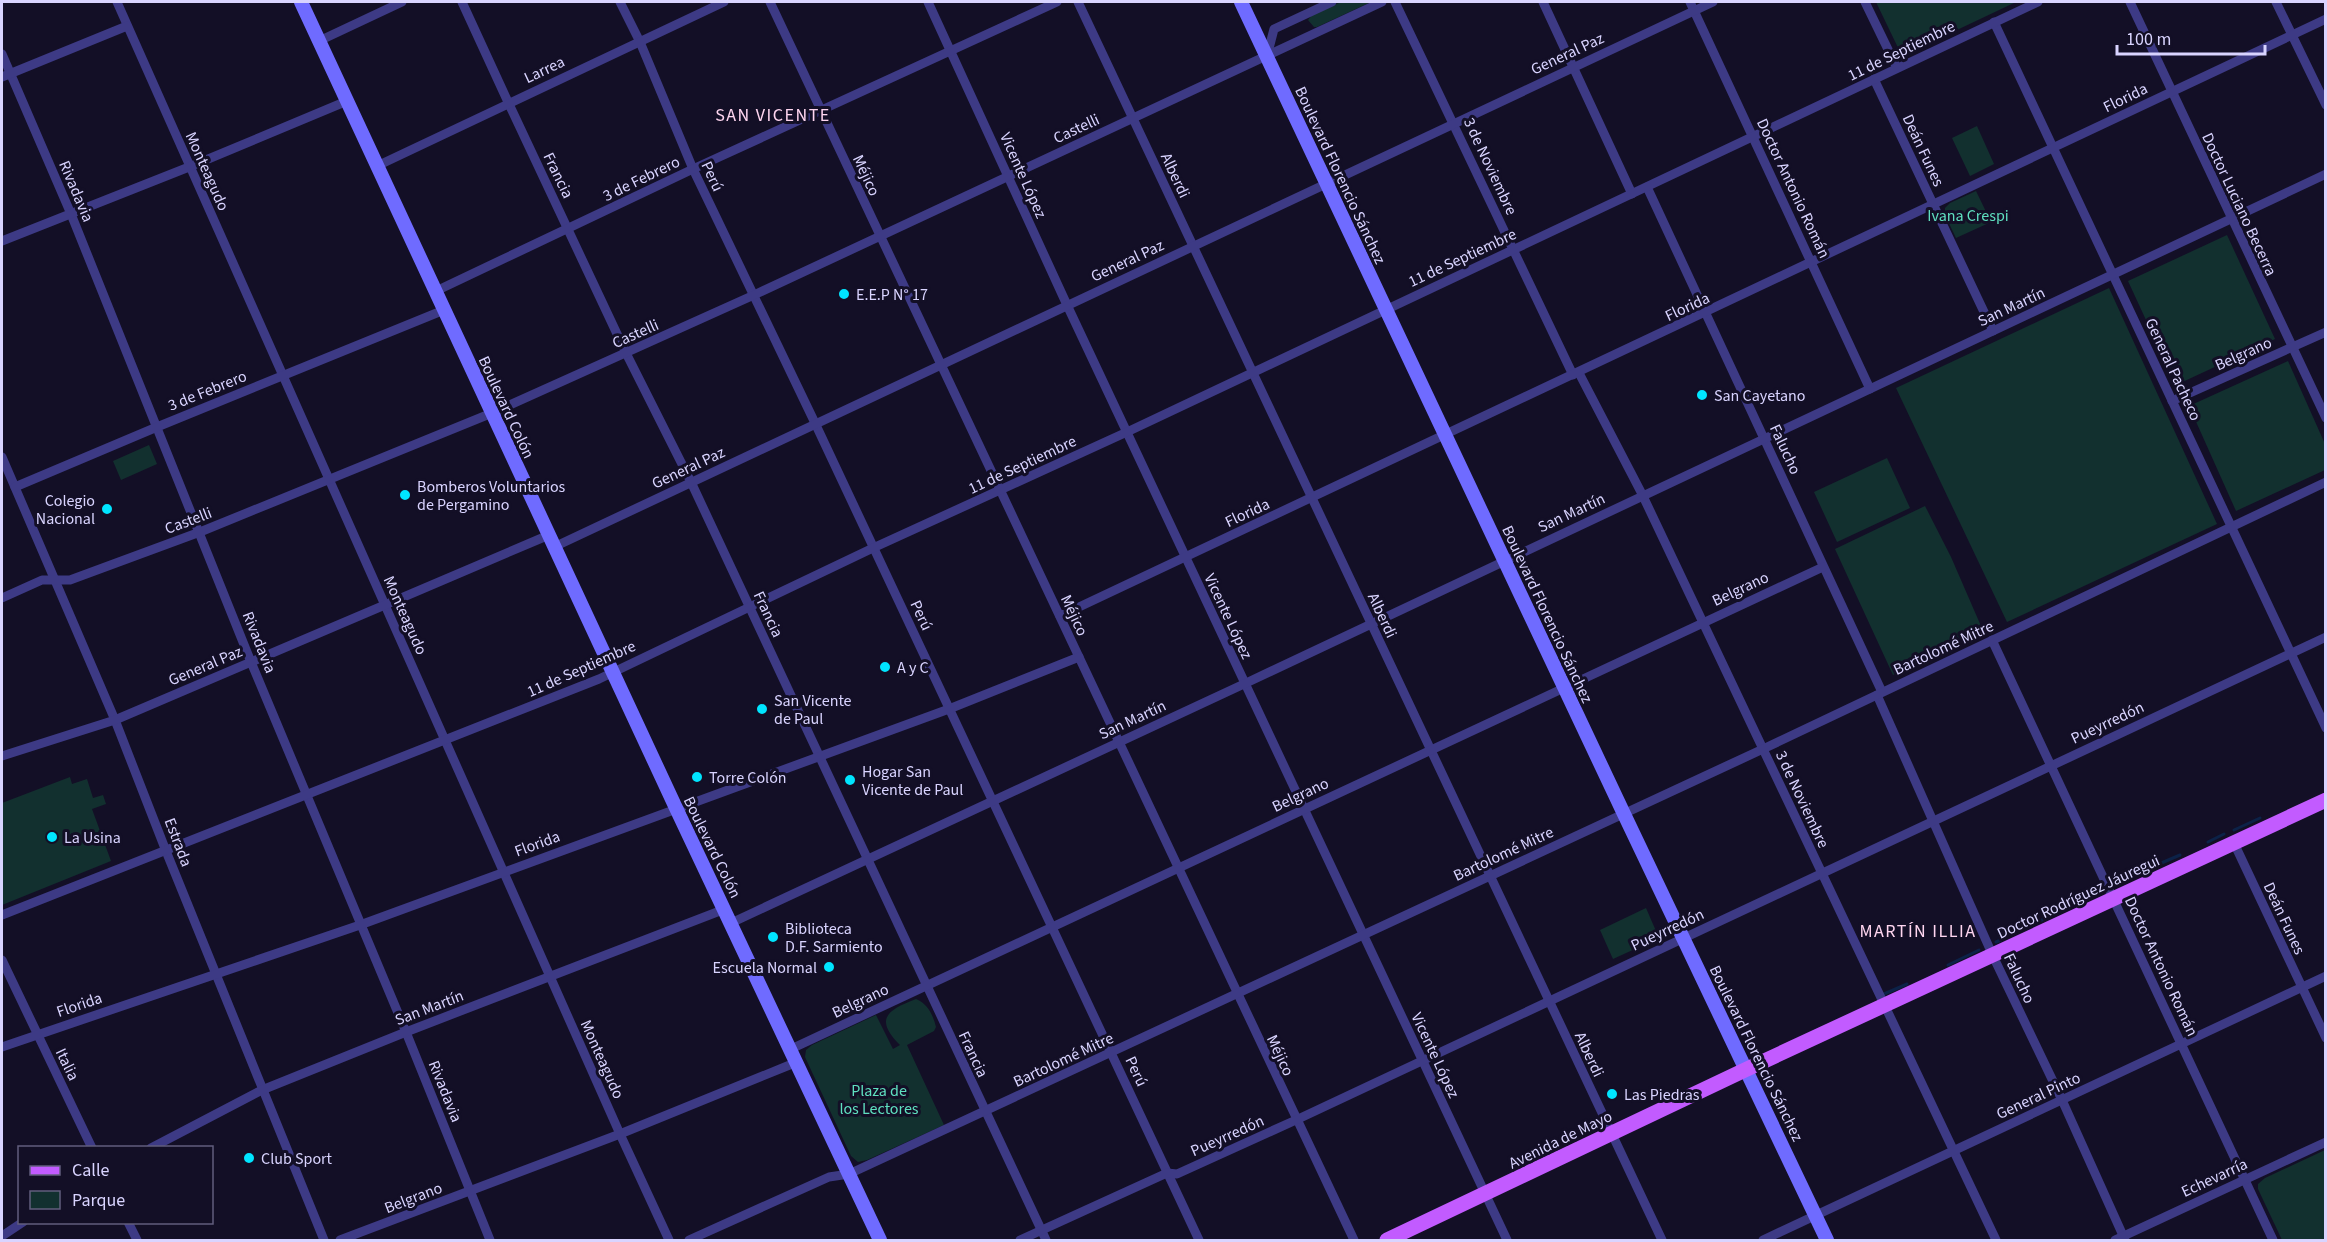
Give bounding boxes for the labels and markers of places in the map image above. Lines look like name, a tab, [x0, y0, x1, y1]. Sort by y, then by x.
place label: E.E.P N° 17	[856, 284, 928, 306]
marker: E.E.P N° 17	[837, 287, 851, 301]
place label: San Cayetano	[1714, 385, 1806, 407]
marker: San Cayetano	[1695, 388, 1709, 402]
place label: Bomberos Voluntarios de Pergamino	[417, 476, 566, 516]
marker: Bomberos Voluntarios de Pergamino	[398, 488, 412, 502]
place label: Colegio Nacional	[36, 490, 95, 530]
marker: Colegio Nacional	[100, 502, 114, 516]
place label: A y C	[897, 657, 929, 679]
marker: A y C	[878, 660, 892, 674]
place label: San Vicente de Paul	[774, 690, 852, 730]
marker: San Vicente de Paul	[755, 702, 769, 716]
place label: Hogar San Vicente de Paul	[862, 761, 963, 801]
place label: Torre Colón	[709, 767, 787, 789]
marker: Torre Colón	[690, 770, 704, 784]
marker: Hogar San Vicente de Paul	[843, 773, 857, 787]
place label: La Usina	[64, 827, 121, 849]
marker: La Usina	[45, 830, 59, 844]
place label: Biblioteca D.F. Sarmiento	[785, 918, 883, 958]
marker: Biblioteca D.F. Sarmiento	[766, 930, 780, 944]
place label: Escuela Normal	[713, 957, 817, 979]
marker: Escuela Normal	[822, 960, 836, 974]
place label: Las Piedras	[1624, 1084, 1700, 1106]
marker: Las Piedras	[1605, 1087, 1619, 1101]
place label: Club Sport	[261, 1148, 333, 1170]
marker: Club Sport	[242, 1151, 256, 1165]

